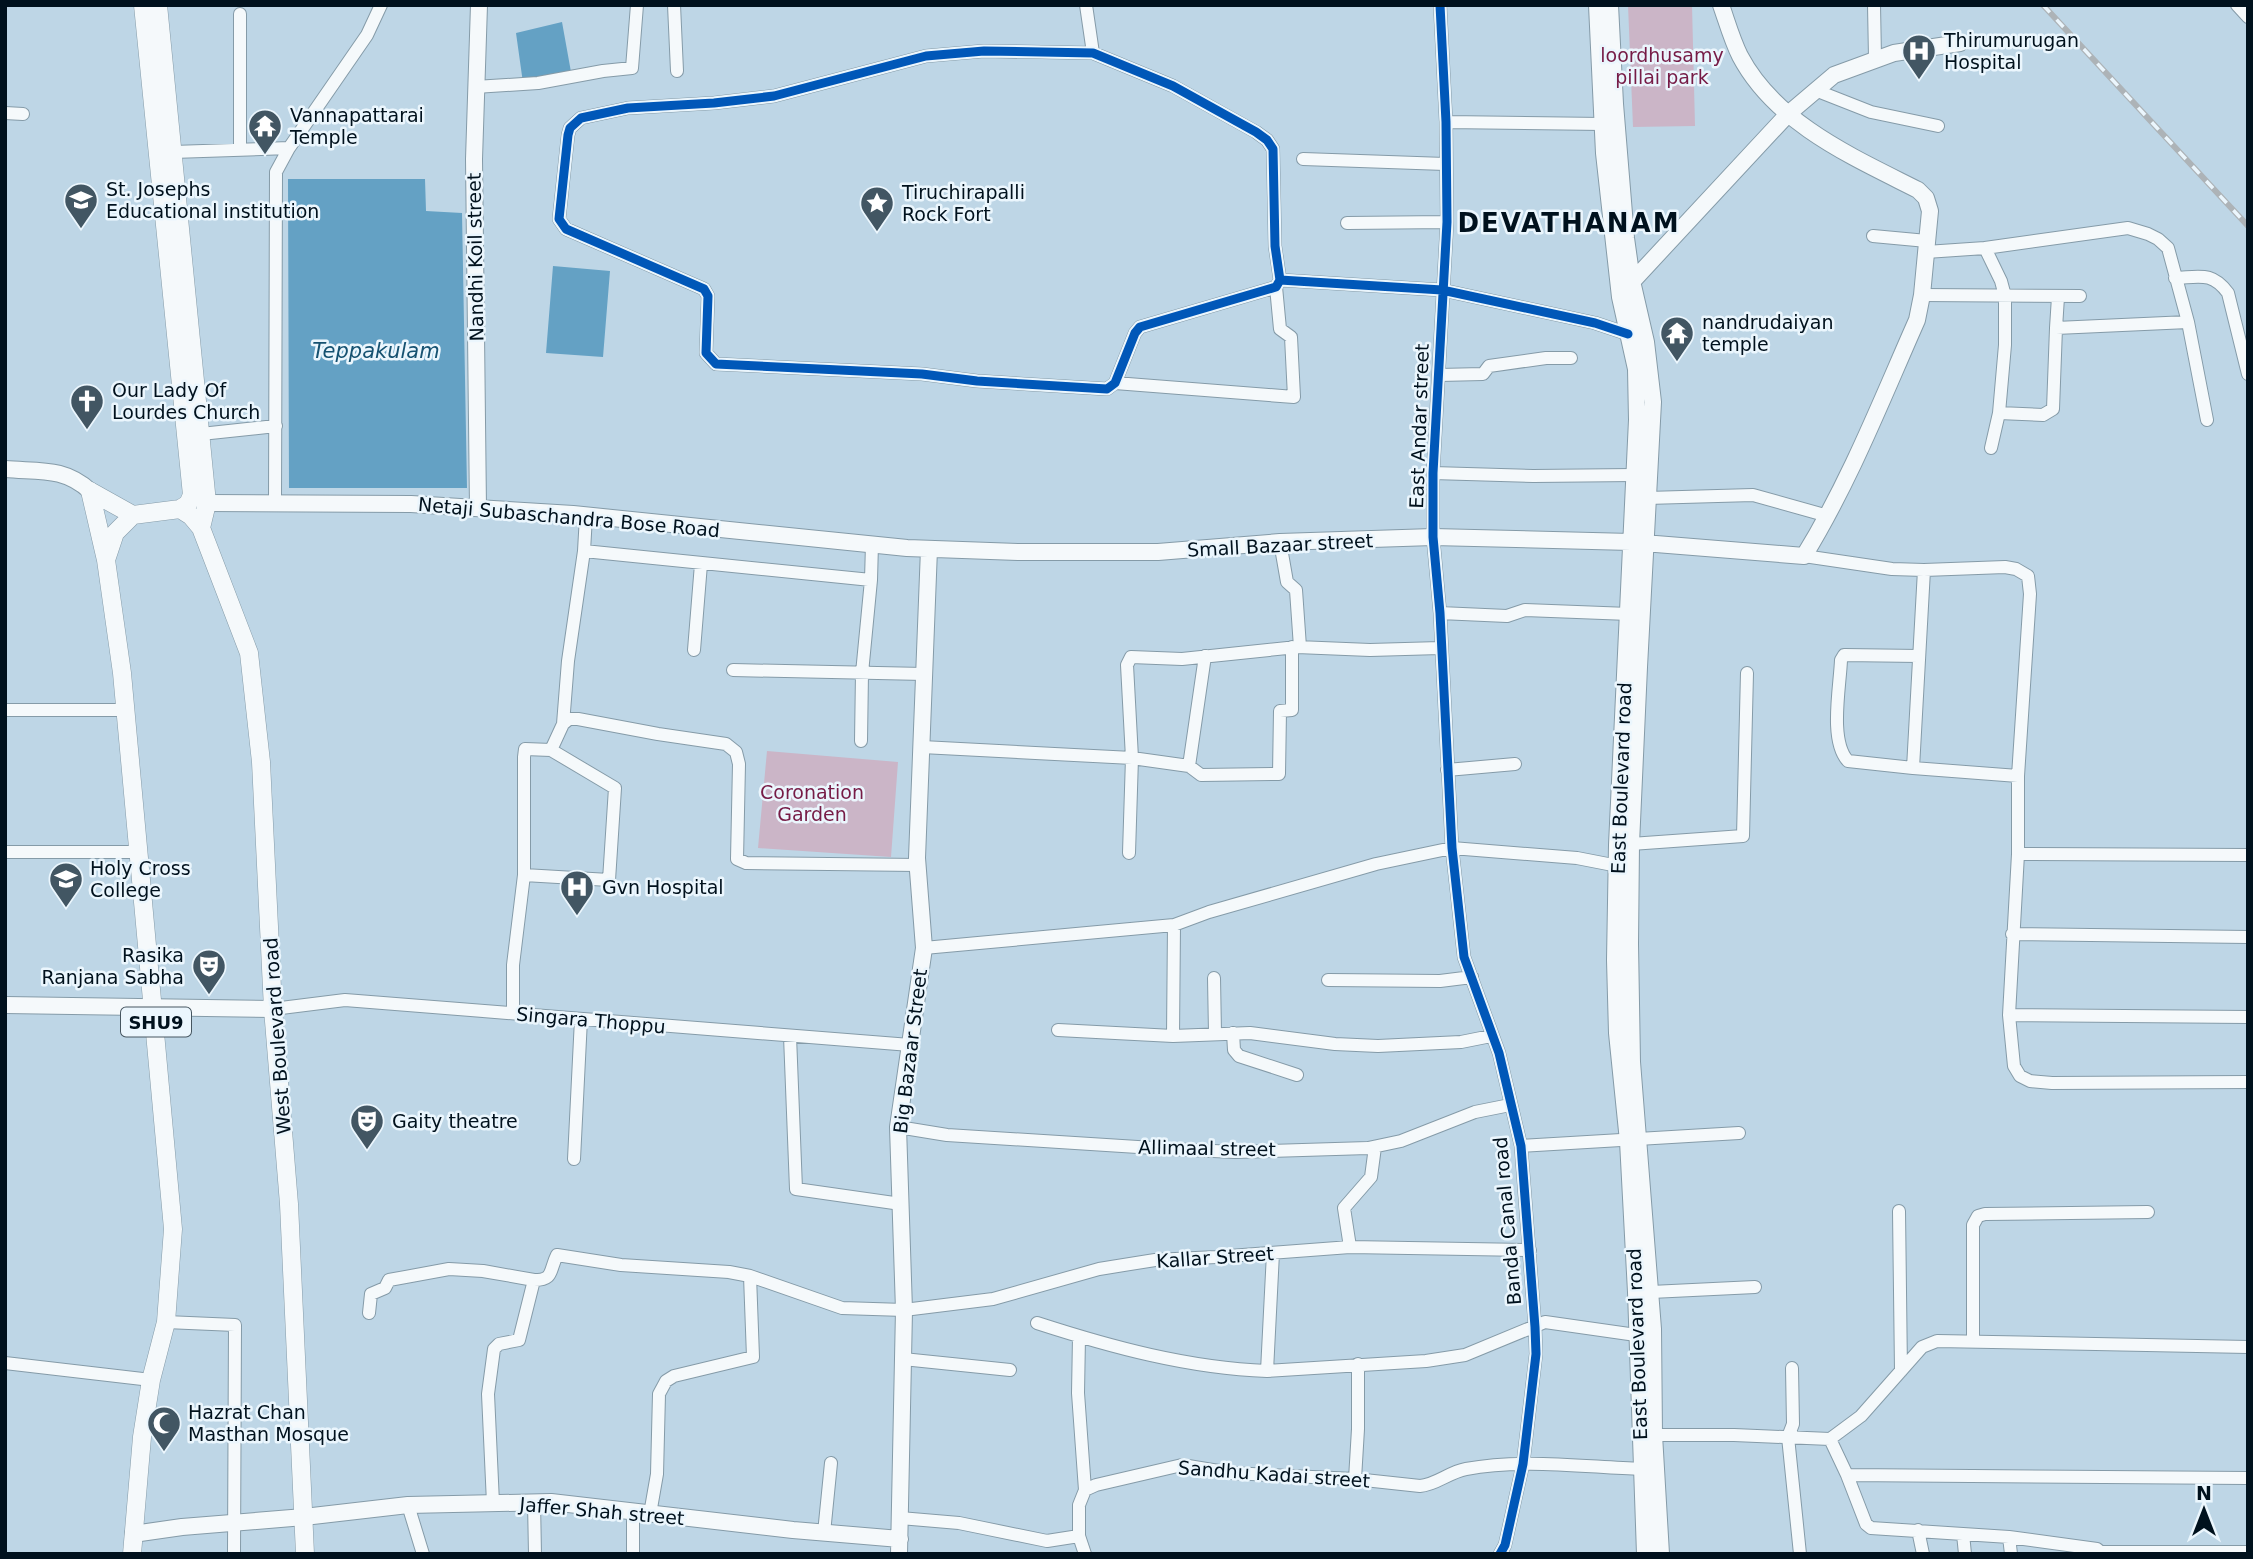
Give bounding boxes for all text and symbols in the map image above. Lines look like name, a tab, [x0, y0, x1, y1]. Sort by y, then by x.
place label: Thirumurugan Hospital	[1943, 29, 2079, 73]
hospital icon: Thirumurugan Hospital	[1900, 32, 1938, 81]
park label: loordhusamy pillai park	[1600, 44, 1724, 88]
place label: Vannapattarai Temple	[289, 104, 424, 148]
temple icon: Vannapattarai Temple	[246, 107, 284, 156]
street label: Nandhi Koil street	[463, 173, 487, 341]
place label: St. Josephs Educational institution	[106, 178, 319, 222]
school or university icon: St. Josephs Educational institution	[62, 181, 100, 230]
place label: Tiruchirapalli Rock Fort	[901, 181, 1025, 225]
place icon: Tiruchirapalli Rock Fort	[858, 184, 896, 233]
district label: DEVATHANAM	[1457, 208, 1681, 238]
place label: nandrudaiyan temple	[1702, 311, 1834, 355]
temple icon: nandrudaiyan temple	[1658, 314, 1696, 363]
water label: Teppakulam	[312, 339, 440, 363]
street label: East Andar street	[1405, 343, 1433, 509]
place label: Our Lady Of Lourdes Church	[112, 379, 260, 423]
church icon: Our Lady Of Lourdes Church	[68, 382, 106, 431]
street label: Netaji Subaschandra Bose Road	[417, 493, 721, 541]
street label: Small Bazaar street	[1186, 529, 1374, 561]
street label: East Boulevard road	[1607, 682, 1635, 874]
park label: Coronation Garden	[760, 781, 864, 825]
place label: Holy Cross College	[90, 857, 191, 901]
school or university icon: Holy Cross College	[47, 860, 85, 909]
hospital icon: Gvn Hospital	[558, 868, 596, 917]
place label: Gvn Hospital	[602, 876, 724, 898]
street label: West Boulevard road	[259, 937, 295, 1135]
place label: Rasika Ranjana Sabha	[41, 944, 184, 988]
theatre icon: Rasika Ranjana Sabha	[190, 947, 228, 996]
street label: Big Bazaar Street	[889, 967, 931, 1135]
street label: Singara Thoppu	[515, 1003, 667, 1037]
road number: SHU9	[121, 1007, 191, 1036]
theatre icon: Gaity theatre	[348, 1102, 386, 1151]
place label: Gaity theatre	[392, 1110, 518, 1132]
street label: Allimaal street	[1138, 1136, 1276, 1160]
street label: Banda Canal road	[1489, 1136, 1525, 1306]
street label: Kallar Street	[1156, 1242, 1274, 1272]
street label: East Boulevard road	[1623, 1248, 1651, 1440]
place label: Hazrat Chan Masthan Mosque	[188, 1401, 349, 1445]
mosque icon: Hazrat Chan Masthan Mosque	[145, 1404, 183, 1453]
street label: Sandhu Kadai street	[1177, 1456, 1371, 1492]
north arrow	[2169, 1475, 2239, 1545]
text: N	[2196, 1482, 2212, 1504]
street label: Jaffer Shah street	[518, 1493, 685, 1529]

